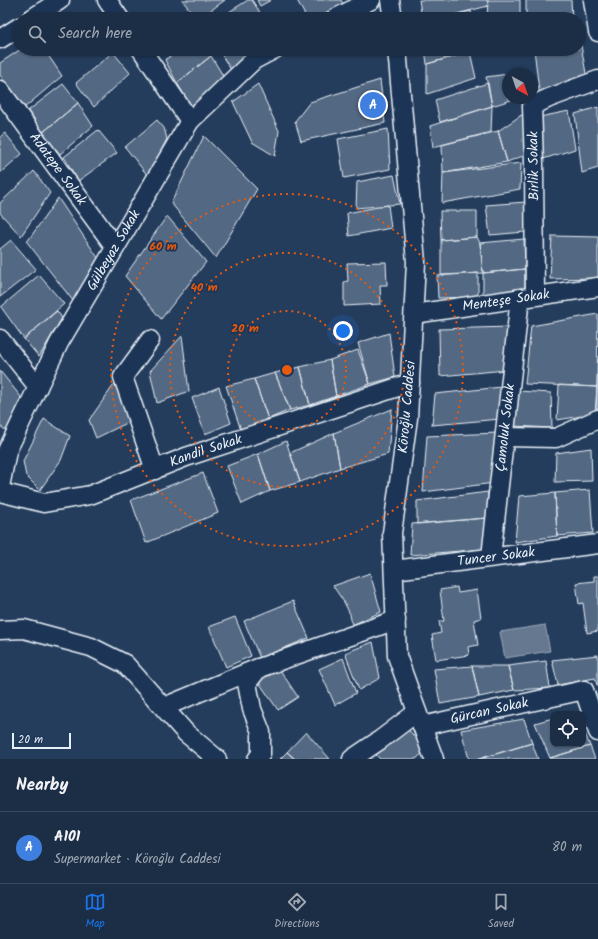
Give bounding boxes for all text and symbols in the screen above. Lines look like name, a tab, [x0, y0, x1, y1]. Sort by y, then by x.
search box	[12, 12, 586, 56]
text: Search here	[58, 22, 132, 46]
icon: search	[26, 23, 48, 45]
north arrow	[502, 68, 538, 104]
pin: A	[360, 90, 386, 120]
street label: Adatepe Sokak	[24, 128, 92, 211]
street label: Birlik Sokak	[522, 131, 546, 201]
street label: Gülbeyaz Sokak	[81, 205, 146, 295]
text: 60 m	[149, 237, 177, 256]
text: 40 m	[190, 278, 218, 297]
street label: Menteşe Sokak	[461, 283, 552, 318]
text: 20 m	[231, 319, 259, 338]
your location	[333, 321, 353, 341]
street label: Köroğlu Caddesi	[392, 359, 422, 454]
centre of rings	[280, 363, 294, 377]
street label: Çamoluk Sokak	[490, 382, 521, 473]
street label: Kandil Sokak	[166, 428, 245, 473]
street label: Tuncer Sokak	[456, 541, 537, 573]
street label: Gürcan Sokak	[448, 692, 531, 730]
map controls	[550, 711, 586, 747]
button: locate	[550, 711, 586, 747]
scale bar	[12, 731, 71, 750]
text: 20 m	[18, 731, 43, 749]
text: Nearby	[16, 772, 68, 799]
text: A101	[54, 825, 80, 849]
text: A	[25, 837, 33, 858]
text: 80 m	[552, 837, 582, 858]
text: Supermarket · Köroğlu Caddesi	[54, 849, 221, 870]
tab: Map	[84, 891, 106, 933]
tab: Directions	[274, 891, 320, 933]
tab: Saved	[488, 891, 514, 933]

